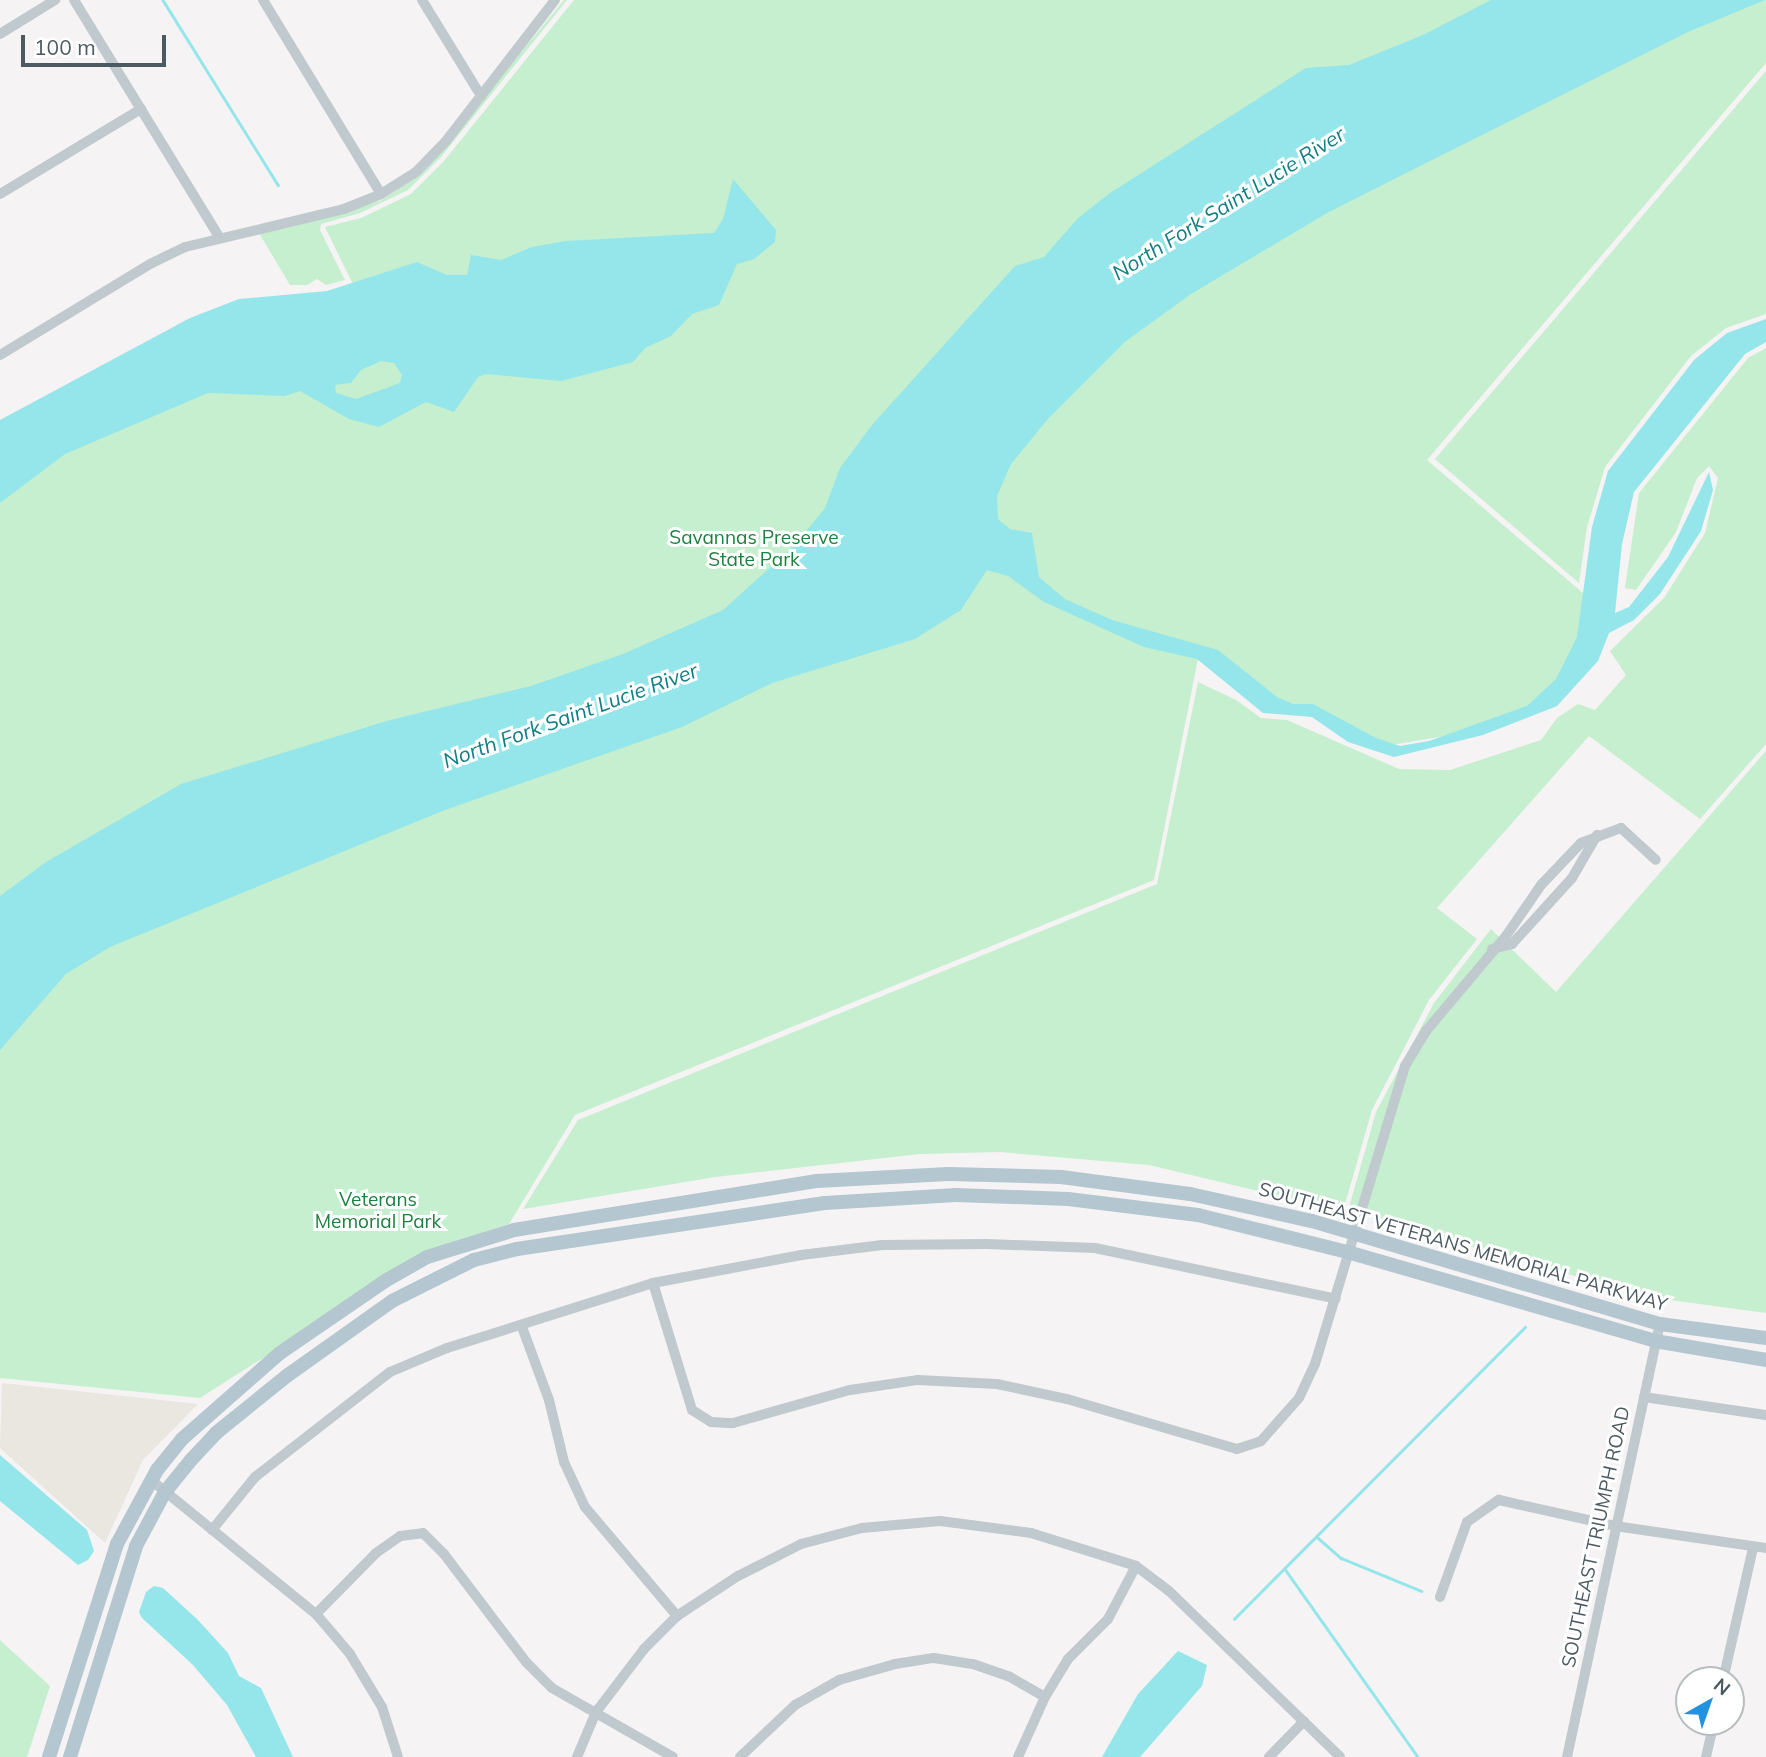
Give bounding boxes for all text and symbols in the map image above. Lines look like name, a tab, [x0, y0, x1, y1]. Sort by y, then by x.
scale bar	[24, 21, 170, 65]
text: 100 m	[34, 34, 96, 60]
water label: North Fork Saint Lucie River	[1107, 121, 1349, 285]
park label: Savannas Preserve State Park	[669, 527, 839, 571]
water label: North Fork Saint Lucie River	[439, 657, 701, 773]
street label: SOUTHEAST VETERANS MEMORIAL PARKWAY	[1256, 1178, 1670, 1316]
park label: Veterans Memorial Park	[315, 1189, 441, 1233]
street label: SOUTHEAST TRIUMPH ROAD	[1557, 1404, 1635, 1670]
north arrow	[1675, 1666, 1745, 1736]
text: N	[1709, 1673, 1735, 1700]

